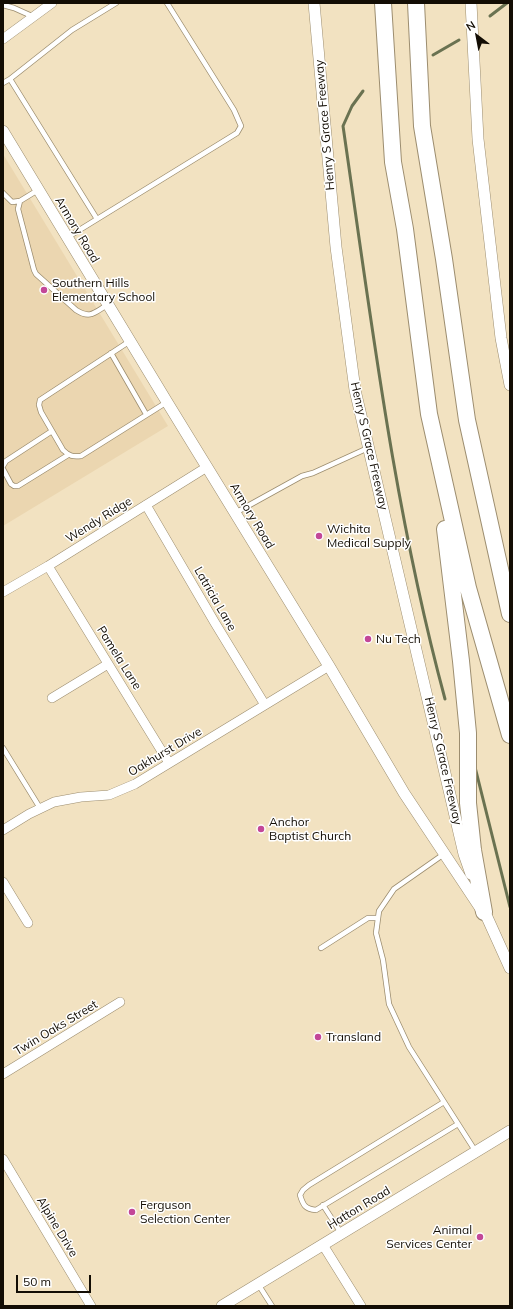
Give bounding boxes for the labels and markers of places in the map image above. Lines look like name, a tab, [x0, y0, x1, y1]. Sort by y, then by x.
place label: Southern Hills Elementary School	[52, 276, 155, 304]
marker: Southern Hills Elementary School	[39, 285, 49, 295]
place label: Wichita Medical Supply	[327, 522, 411, 550]
marker: Wichita Medical Supply	[314, 531, 324, 541]
place label: Nu Tech	[376, 632, 421, 646]
marker: Nu Tech	[363, 634, 373, 644]
place label: Anchor Baptist Church	[269, 815, 351, 843]
marker: Anchor Baptist Church	[256, 824, 266, 834]
place label: Transland	[326, 1030, 381, 1044]
marker: Transland	[313, 1032, 323, 1042]
place label: Ferguson Selection Center	[140, 1198, 230, 1226]
marker: Ferguson Selection Center	[127, 1207, 137, 1217]
place label: Animal Services Center	[386, 1223, 472, 1251]
marker: Animal Services Center	[475, 1232, 485, 1242]

